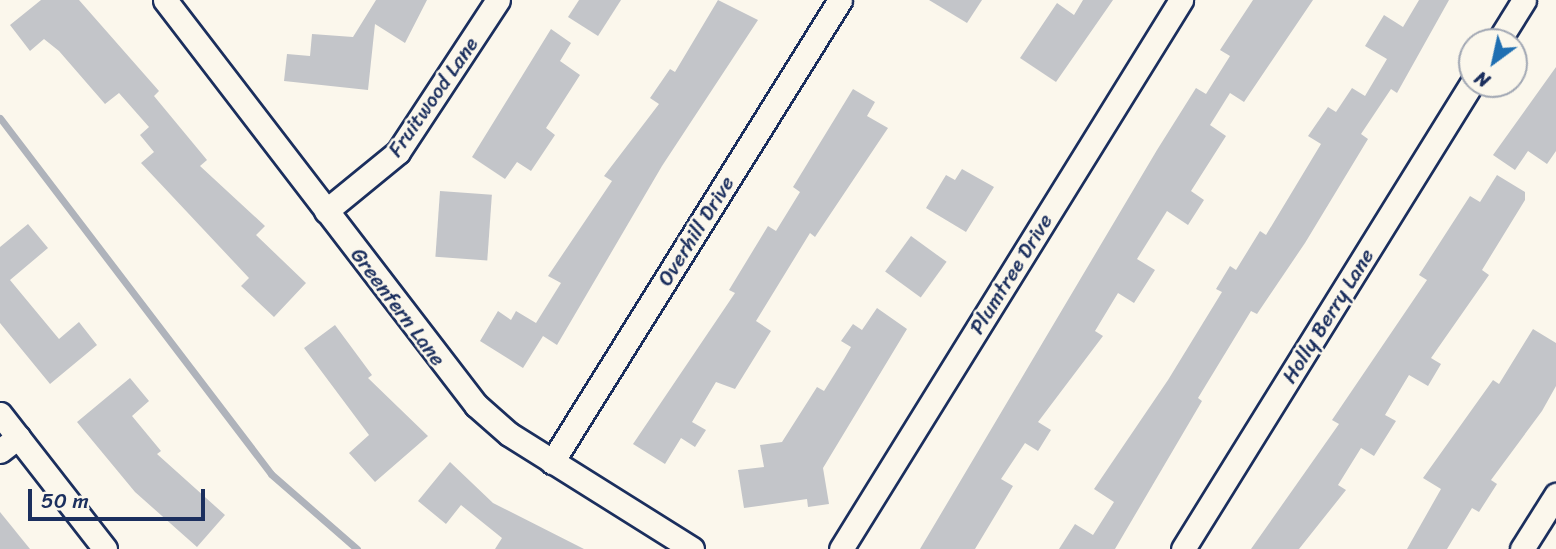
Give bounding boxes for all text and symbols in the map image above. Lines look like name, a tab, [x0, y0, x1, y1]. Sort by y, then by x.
north arrow	[1458, 28, 1528, 98]
street label: Fruitwood Lane	[382, 32, 484, 162]
text: N	[1468, 62, 1497, 97]
street label: Overhill Drive	[652, 172, 740, 290]
street label: Plumtree Drive	[964, 209, 1058, 339]
street label: Greenfern Lane	[345, 243, 451, 371]
street label: Holly Berry Lane	[1277, 244, 1379, 388]
scale bar	[32, 476, 208, 520]
text: 50 m	[41, 482, 89, 520]

